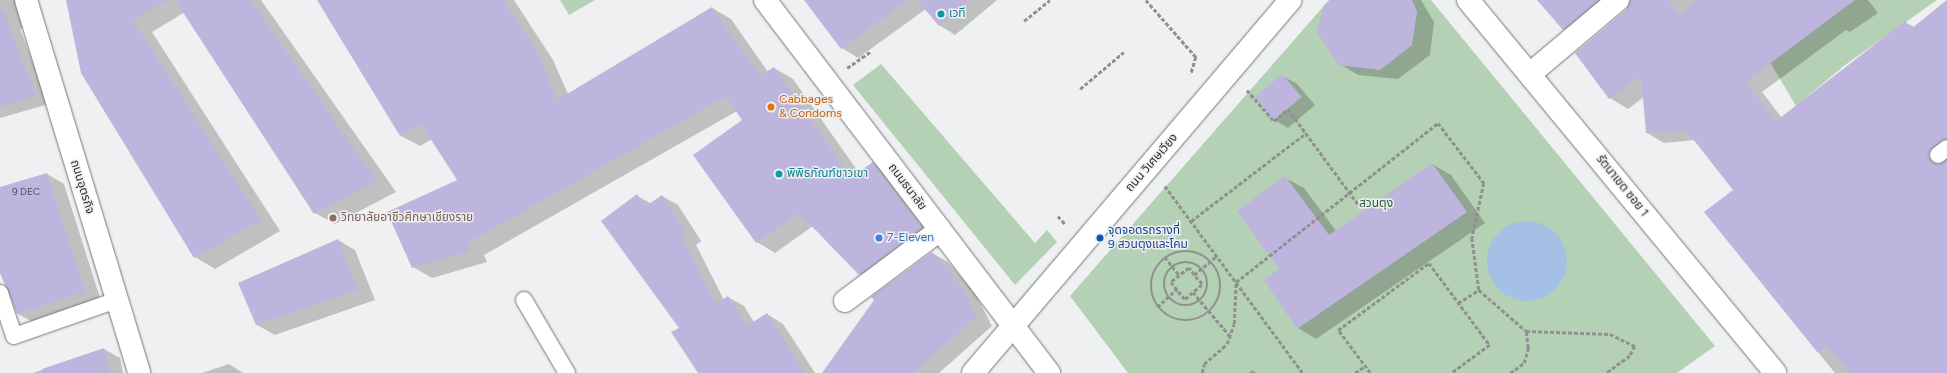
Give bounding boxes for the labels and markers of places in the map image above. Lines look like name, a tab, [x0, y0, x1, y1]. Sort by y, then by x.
place label: เวที	[949, 7, 966, 21]
marker: เวที	[936, 9, 946, 19]
place label: Cabbages & Condoms	[779, 93, 842, 121]
marker: Cabbages & Condoms	[766, 102, 776, 112]
place label: พิพิธภัณฑ์ชาวเขา	[787, 167, 868, 181]
marker: พิพิธภัณฑ์ชาวเขา	[774, 169, 784, 179]
place label: วิทยาลัยอาชีวศึกษาเชียงราย	[341, 211, 473, 225]
marker: วิทยาลัยอาชีวศึกษาเชียงราย	[328, 213, 338, 223]
place label: จุดจอดรถรางที่ 9 สวนตุงและโคม	[1108, 224, 1188, 252]
place label: 7-Eleven	[887, 231, 934, 245]
marker: 7-Eleven	[874, 233, 884, 243]
marker: จุดจอดรถรางที่ 9 สวนตุงและโคม	[1095, 233, 1105, 243]

